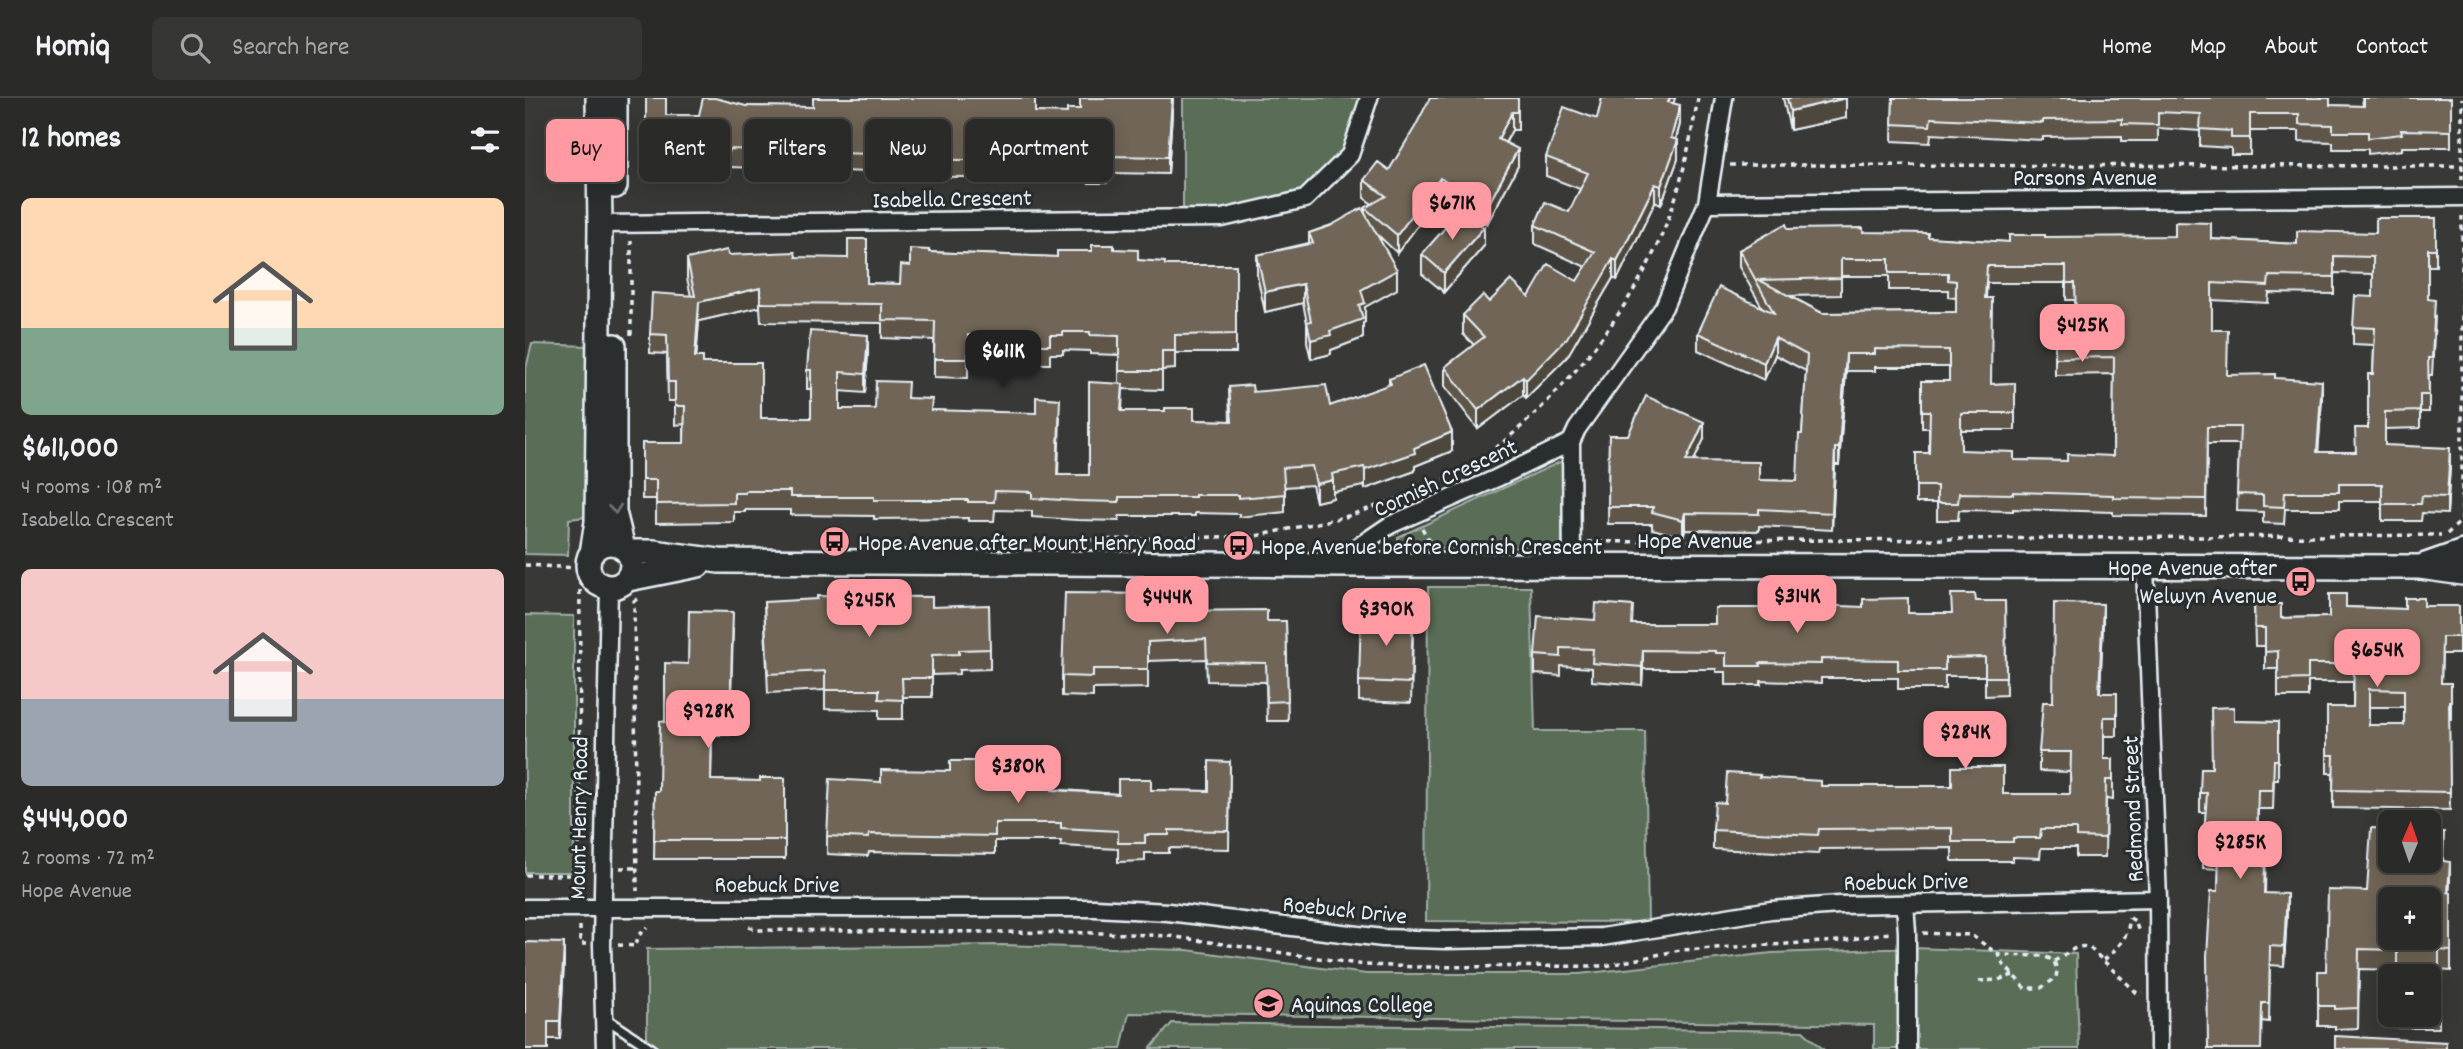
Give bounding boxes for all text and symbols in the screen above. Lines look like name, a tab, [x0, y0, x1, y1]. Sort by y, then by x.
search box	[152, 17, 642, 80]
text: Homiq	[35, 25, 110, 72]
icon: search	[176, 29, 214, 67]
text: Search here	[232, 30, 349, 67]
text: Home	[2102, 31, 2152, 65]
text: Map	[2190, 31, 2226, 65]
text: About	[2264, 31, 2318, 65]
text: Contact	[2356, 31, 2428, 65]
text: 12 homes	[21, 119, 121, 162]
chip: Buy	[546, 119, 625, 182]
chip: Rent	[639, 119, 730, 182]
chip: Filters	[744, 119, 851, 182]
chip: New	[865, 119, 951, 182]
chip: Apartment	[965, 119, 1113, 182]
icon: filters	[466, 121, 504, 159]
street label: Parsons Avenue	[2013, 163, 2157, 197]
street label: Isabella Crescent	[872, 183, 1032, 219]
pin: $671K	[1403, 183, 1501, 242]
text: $671K	[1428, 188, 1476, 221]
icon: home	[200, 243, 326, 369]
pin: $425K	[2033, 304, 2131, 364]
text: $425K	[2056, 310, 2108, 343]
pin: $611K	[954, 330, 1052, 390]
text: $611K	[981, 336, 1025, 369]
text: $611,000	[21, 429, 119, 472]
street label: Cornish Crescent	[1369, 431, 1524, 528]
text: 4 rooms · 108 m²	[21, 472, 162, 505]
one-way arrow	[607, 504, 622, 515]
text: Isabella Crescent	[21, 505, 174, 538]
bus stop icon: Hope Avenue after Mount Henry Road	[818, 525, 852, 559]
street label: Hope Avenue	[1637, 526, 1753, 560]
place label: Hope Avenue after Mount Henry Road	[858, 528, 1196, 562]
bus stop icon: Hope Avenue before Cornish Crescent	[1221, 529, 1255, 563]
place label: Hope Avenue before Cornish Crescent	[1261, 532, 1603, 566]
place label: Hope Avenue after Welwyn Avenue	[2108, 553, 2277, 615]
bus stop icon: Hope Avenue after Welwyn Avenue	[2283, 564, 2317, 598]
pin: $314K	[1748, 575, 1846, 635]
pin: $444K	[1118, 576, 1216, 636]
pin: $245K	[820, 580, 918, 639]
text: $314K	[1773, 581, 1821, 614]
text: $444K	[1142, 582, 1192, 615]
text: $245K	[843, 585, 895, 618]
pin: $390K	[1337, 588, 1435, 648]
text: $390K	[1358, 594, 1414, 627]
icon: home	[200, 614, 326, 740]
pin: $654K	[2328, 630, 2426, 689]
text: $654K	[2350, 635, 2404, 668]
pin: $928K	[659, 690, 757, 750]
text: $928K	[682, 696, 734, 729]
pin: $284K	[1916, 712, 2014, 771]
text: $284K	[1939, 717, 1991, 750]
street label: Redmond Street	[2115, 735, 2155, 883]
street label: Mount Henry Road	[563, 736, 599, 900]
pin: $380K	[969, 746, 1067, 805]
text: $380K	[991, 751, 1045, 784]
text: $444,000	[21, 800, 128, 843]
north arrow	[2378, 810, 2441, 873]
map controls	[2378, 810, 2441, 1027]
pin: $285K	[2191, 822, 2289, 881]
text: $285K	[2214, 827, 2266, 860]
text: 2 rooms · 72 m²	[21, 843, 155, 876]
street label: Roebuck Drive	[1843, 866, 1969, 902]
street label: Roebuck Drive	[715, 870, 839, 904]
text: Hope Avenue	[21, 876, 132, 909]
button: +	[2378, 887, 2441, 950]
street label: Roebuck Drive	[1281, 889, 1409, 935]
button: −	[2378, 964, 2441, 1027]
school or university icon: Aquinas College	[1251, 987, 1285, 1021]
place label: Aquinas College	[1291, 990, 1433, 1024]

